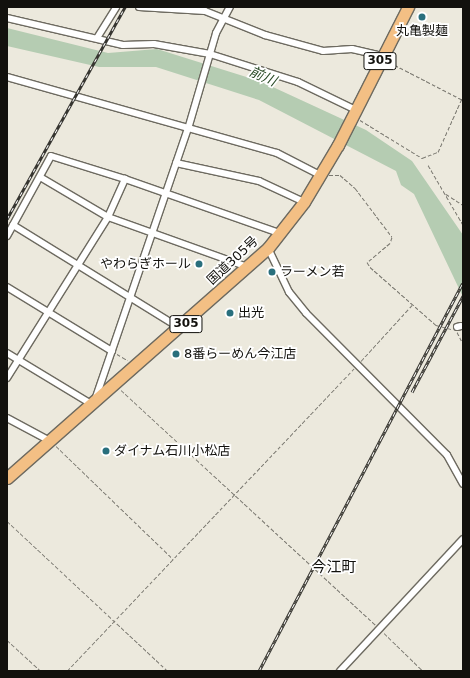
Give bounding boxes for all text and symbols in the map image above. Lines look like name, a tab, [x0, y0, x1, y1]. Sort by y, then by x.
marker: 丸亀製麺	[417, 12, 427, 22]
place label: 丸亀製麺	[396, 23, 448, 39]
road number: 305	[363, 51, 397, 71]
water label: 前川	[247, 63, 279, 89]
street label: 国道305号	[204, 234, 262, 288]
place label: やわらぎホール	[100, 256, 191, 272]
marker: やわらぎホール	[194, 259, 204, 269]
place label: ラーメン若	[280, 264, 345, 280]
marker: ラーメン若	[267, 267, 277, 277]
place label: 出光	[238, 305, 264, 321]
marker: 出光	[225, 308, 235, 318]
road number: 305	[169, 314, 203, 334]
place label: 8番らーめん今江店	[184, 346, 296, 362]
marker: 8番らーめん今江店	[171, 349, 181, 359]
place label: ダイナム石川小松店	[114, 443, 231, 459]
marker: ダイナム石川小松店	[101, 446, 111, 456]
district label: 今江町	[312, 559, 356, 577]

